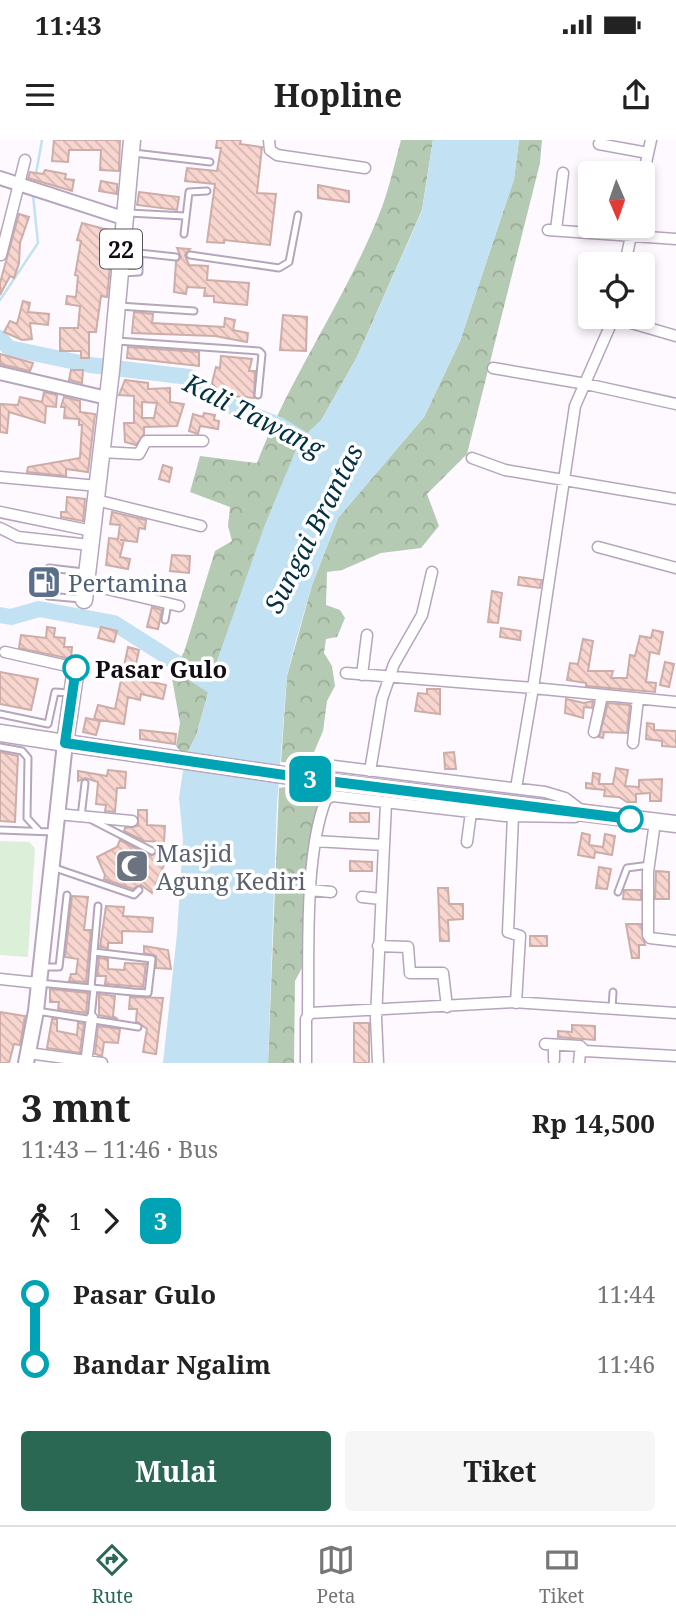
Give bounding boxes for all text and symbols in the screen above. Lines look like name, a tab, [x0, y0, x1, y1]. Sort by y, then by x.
text: 11:43	[35, 7, 102, 43]
text: Hopline	[274, 73, 402, 116]
icon: menu	[21, 76, 59, 114]
icon: share	[617, 76, 655, 114]
north arrow	[578, 161, 654, 238]
map controls	[578, 161, 655, 329]
road number: 22	[100, 230, 142, 268]
button: locate	[578, 252, 655, 329]
water label: Kali Tawang	[177, 364, 331, 466]
water label: Sungai Brantas	[255, 437, 371, 619]
fuel station icon: Pertamina	[25, 563, 63, 601]
place label: Pertamina	[68, 566, 188, 599]
place label: Pasar Gulo	[95, 652, 227, 685]
marker: Pasar Gulo	[63, 655, 89, 681]
line badge: 3	[287, 756, 333, 802]
text: 3	[303, 762, 317, 795]
unlabelled marker	[617, 806, 643, 832]
place label: Masjid Agung Kediri	[156, 836, 306, 897]
mosque icon: Masjid Agung Kediri	[113, 847, 151, 885]
text: 3 mnt	[21, 1081, 131, 1133]
text: Rp 14,500	[532, 1105, 655, 1141]
text: 11:43 – 11:46 · Bus	[21, 1133, 218, 1165]
icon: walk	[21, 1202, 59, 1240]
icon: forward	[92, 1202, 130, 1240]
text: 3	[154, 1204, 167, 1237]
text: 1	[69, 1205, 82, 1237]
text: Pasar Gulo	[73, 1276, 216, 1312]
text: 11:44	[597, 1278, 655, 1310]
text: Bandar Ngalim	[73, 1346, 271, 1382]
text: 11:46	[597, 1348, 655, 1380]
button: Mulai	[21, 1431, 331, 1511]
button: Tiket	[345, 1431, 655, 1511]
tab: Rute	[92, 1541, 133, 1609]
tab: Peta	[317, 1541, 356, 1609]
tab: Tiket	[539, 1541, 584, 1609]

